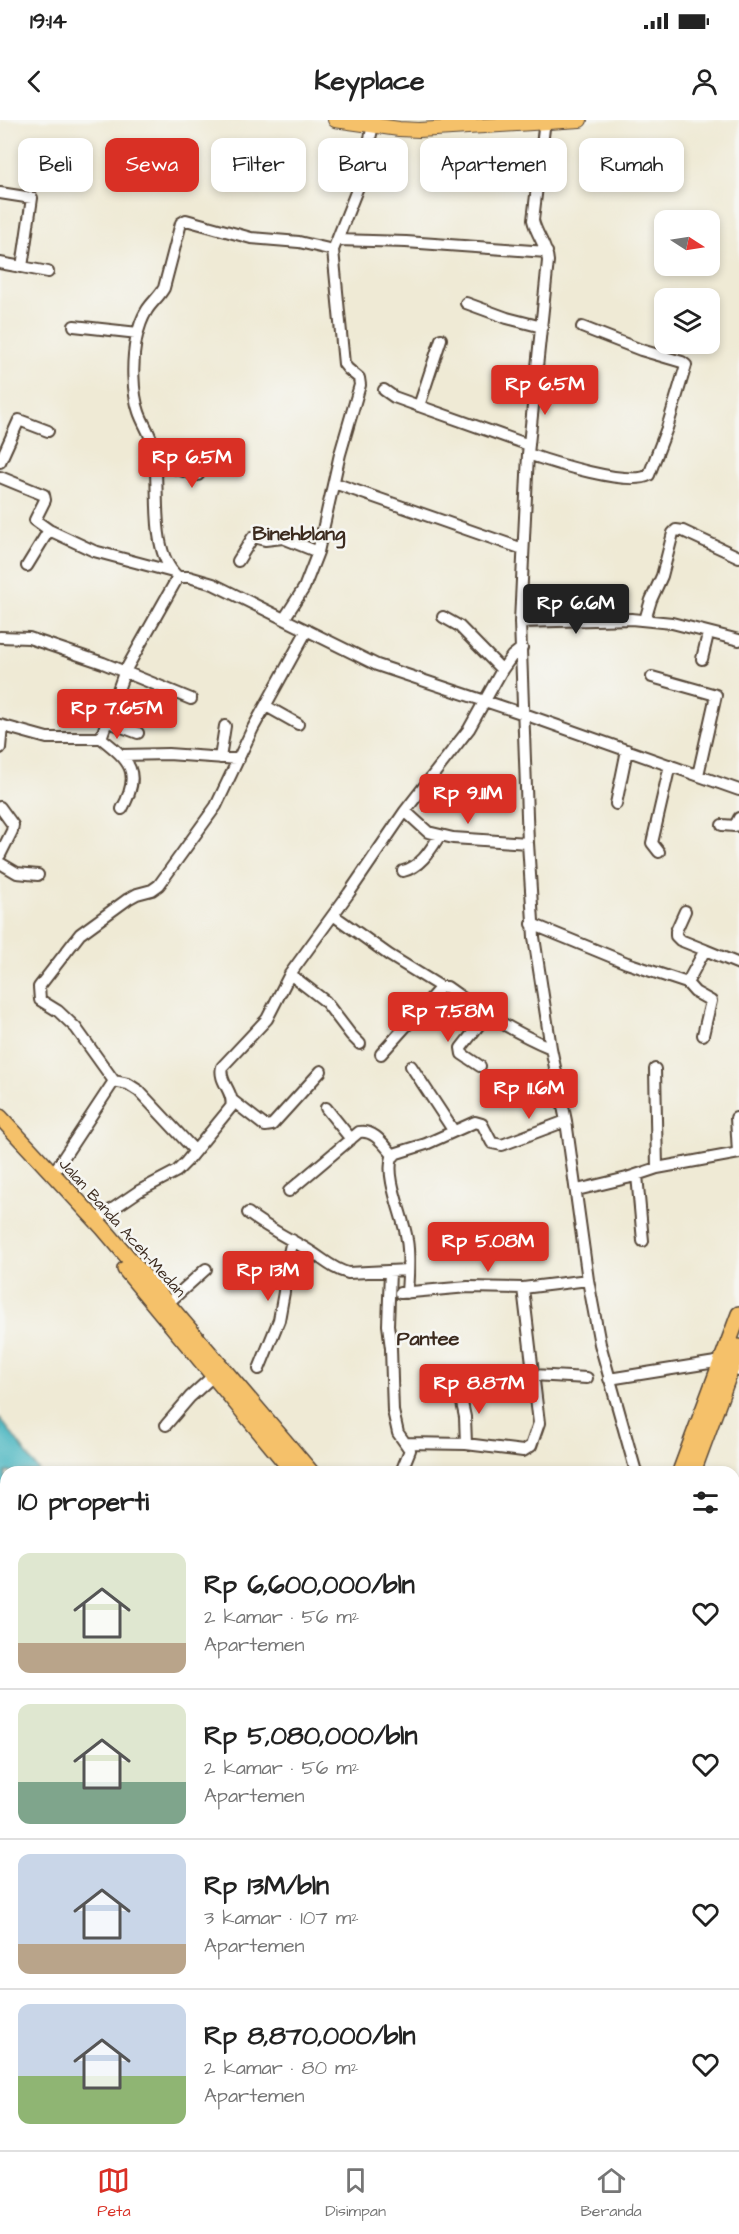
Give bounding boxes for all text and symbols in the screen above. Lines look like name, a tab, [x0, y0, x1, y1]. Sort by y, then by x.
text: 19:14	[30, 6, 67, 37]
text: Keyplace	[314, 62, 425, 100]
icon: back	[18, 65, 51, 98]
icon: person	[688, 65, 721, 98]
chip: Beli	[18, 138, 93, 192]
chip: Sewa	[105, 138, 199, 192]
chip: Filter	[211, 138, 306, 192]
chip: Baru	[318, 138, 408, 192]
chip: Apartemen	[420, 138, 567, 192]
chip: Rumah	[579, 138, 684, 192]
north arrow	[654, 210, 720, 276]
map controls	[654, 210, 720, 354]
button: layers	[654, 288, 720, 354]
pin: Rp 6.5M	[490, 365, 600, 416]
text: Rp 6.5M	[505, 370, 585, 398]
pin: Rp 6.5M	[137, 438, 247, 489]
text: Rp 6.5M	[152, 443, 232, 471]
district label: Binehblang	[253, 520, 346, 549]
pin: Rp 6.6M	[521, 584, 631, 635]
text: Rp 6.6M	[537, 589, 615, 617]
pin: Rp 7.65M	[55, 689, 179, 740]
text: Rp 7.65M	[71, 694, 163, 722]
pin: Rp 9.11M	[406, 774, 530, 825]
text: Rp 9.11M	[433, 779, 503, 807]
pin: Rp 7.58M	[386, 992, 510, 1043]
text: Rp 7.58M	[402, 997, 494, 1025]
pin: Rp 11.6M	[467, 1069, 591, 1120]
text: Rp 11.6M	[494, 1074, 564, 1102]
street label: Jalan Banda Aceh-Medan	[54, 1153, 191, 1302]
pin: Rp 5.08M	[426, 1222, 550, 1273]
text: Rp 5.08M	[442, 1227, 534, 1255]
pin: Rp 13M	[219, 1251, 317, 1302]
text: Rp 13M	[237, 1256, 299, 1284]
district label: Pantee	[397, 1325, 460, 1353]
pin: Rp 8.87M	[417, 1364, 541, 1415]
text: Rp 8.87M	[434, 1369, 525, 1397]
text: 10 properti	[18, 1484, 149, 1520]
icon: filters	[689, 1486, 722, 1519]
text: Rp 6,600,000/bln	[204, 1567, 415, 1603]
icon: home	[66, 1577, 138, 1649]
icon: heart	[689, 1597, 722, 1630]
text: 2 kamar · 56 m²	[204, 1603, 359, 1631]
text: Apartemen	[204, 1631, 304, 1659]
text: Rp 5,080,000/bln	[204, 1718, 417, 1754]
icon: home	[66, 1728, 138, 1800]
icon: heart	[689, 1748, 722, 1781]
text: 2 kamar · 56 m²	[204, 1754, 359, 1782]
text: Apartemen	[204, 1782, 304, 1810]
text: Rp 13M/bln	[204, 1868, 329, 1904]
icon: home	[66, 1878, 138, 1950]
icon: heart	[689, 1898, 722, 1931]
text: 3 kamar · 107 m²	[204, 1904, 359, 1932]
text: Apartemen	[204, 1932, 304, 1960]
text: Rp 8,870,000/bln	[204, 2018, 416, 2054]
icon: home	[66, 2028, 138, 2100]
icon: heart	[689, 2048, 722, 2081]
text: 2 kamar · 80 m²	[204, 2054, 358, 2082]
text: Apartemen	[204, 2082, 304, 2110]
tab: Peta	[97, 2164, 131, 2222]
tab: Disimpan	[325, 2164, 386, 2222]
tab: Beranda	[580, 2164, 642, 2222]

